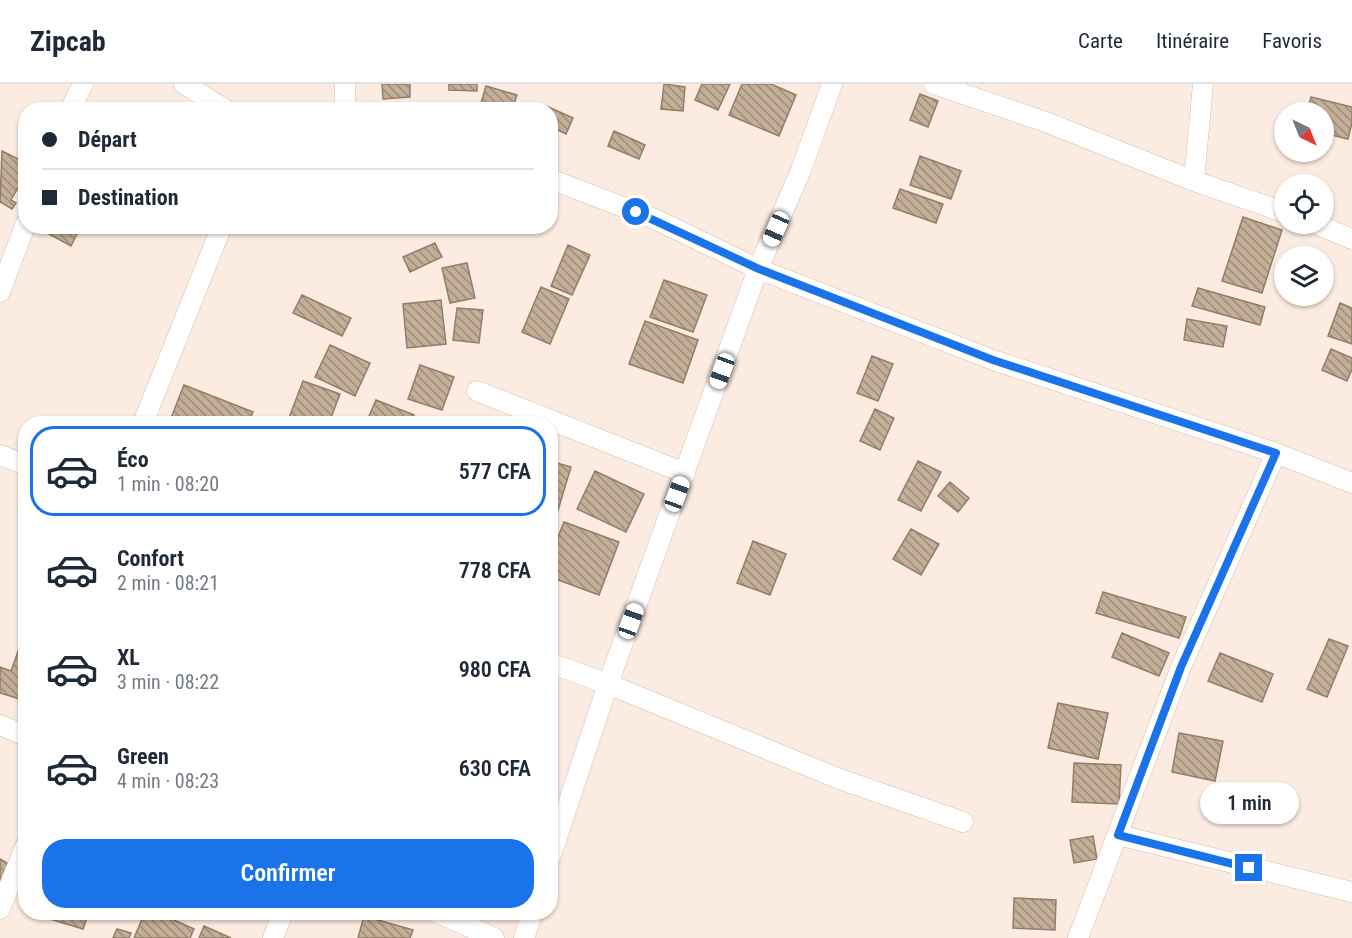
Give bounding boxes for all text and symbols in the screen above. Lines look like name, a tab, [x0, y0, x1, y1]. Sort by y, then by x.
text: Zipcab	[30, 25, 106, 58]
text: Carte	[1078, 29, 1123, 53]
text: Itinéraire	[1156, 29, 1229, 53]
text: Favoris	[1262, 29, 1322, 53]
north arrow	[1274, 102, 1334, 162]
map controls	[1274, 102, 1334, 306]
text: Départ	[78, 127, 137, 152]
button: locate	[1274, 174, 1334, 234]
text: Destination	[78, 185, 179, 210]
route start	[622, 198, 649, 225]
car	[760, 209, 792, 249]
button: layers	[1274, 246, 1334, 306]
car	[707, 351, 737, 391]
icon: car	[45, 444, 99, 498]
text: Éco	[117, 447, 149, 472]
text: 577 CFA	[459, 459, 531, 484]
text: 1 min · 08:20	[117, 472, 219, 496]
car	[662, 474, 692, 514]
icon: car	[45, 543, 99, 597]
text: Confort	[117, 546, 184, 571]
text: 778 CFA	[459, 558, 531, 583]
text: 2 min · 08:21	[117, 571, 219, 595]
car	[616, 601, 646, 641]
icon: car	[45, 642, 99, 696]
text: XL	[117, 645, 140, 670]
text: 980 CFA	[459, 657, 531, 682]
text: 3 min · 08:22	[117, 670, 219, 694]
icon: car	[45, 741, 99, 795]
text: Green	[117, 744, 169, 769]
text: 630 CFA	[459, 756, 531, 781]
text: 4 min · 08:23	[117, 769, 219, 793]
callout: 1 min	[1200, 781, 1298, 823]
text: 1 min	[1227, 791, 1272, 815]
button: Confirmer	[42, 839, 534, 908]
route end	[1235, 854, 1262, 881]

